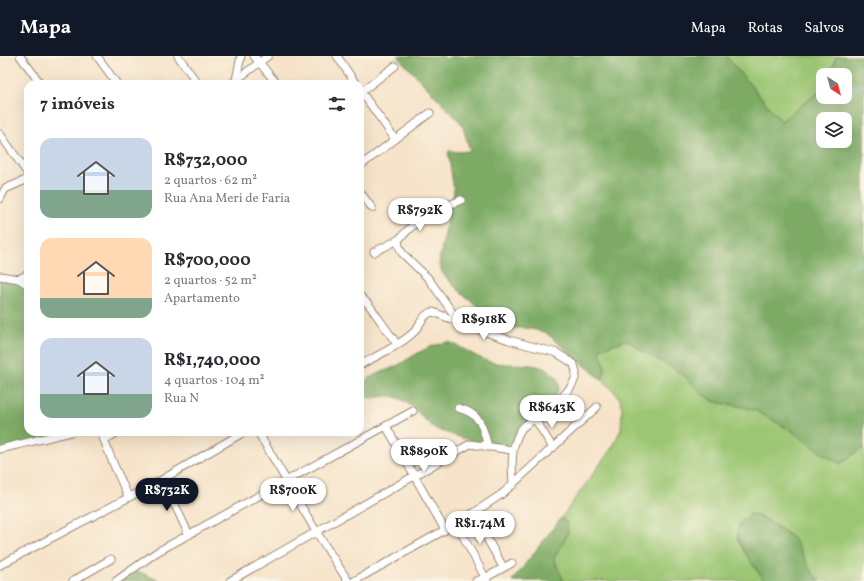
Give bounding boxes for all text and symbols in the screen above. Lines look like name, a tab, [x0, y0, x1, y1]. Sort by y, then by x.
text: Mapa	[20, 15, 71, 41]
text: Mapa	[691, 19, 726, 38]
text: Rotas	[748, 19, 782, 38]
text: Salvos	[804, 19, 844, 38]
north arrow	[816, 68, 852, 104]
map controls	[816, 68, 852, 148]
text: 7 imóveis	[40, 93, 115, 116]
icon: filters	[326, 93, 348, 115]
button: layers	[816, 112, 852, 148]
text: R$732,000	[164, 149, 247, 172]
icon: home	[72, 154, 120, 202]
text: 2 quartos · 62 m²	[164, 172, 257, 190]
text: Rua Ana Meri de Faria	[164, 190, 290, 208]
pin: R$792K	[387, 198, 453, 232]
text: R$792K	[397, 202, 443, 220]
text: R$700,000	[164, 249, 251, 272]
icon: home	[72, 254, 120, 302]
text: 2 quartos · 52 m²	[164, 272, 257, 290]
text: Apartamento	[164, 290, 240, 308]
pin: R$918K	[451, 307, 517, 341]
text: R$918K	[461, 311, 507, 329]
text: R$1,740,000	[164, 349, 261, 372]
icon: home	[72, 354, 120, 402]
text: 4 quartos · 104 m²	[164, 372, 265, 390]
text: Rua N	[164, 390, 199, 408]
pin: R$643K	[519, 395, 585, 429]
text: R$643K	[529, 399, 575, 417]
pin: R$890K	[391, 439, 457, 473]
text: R$890K	[400, 443, 448, 461]
pin: R$732K	[134, 478, 200, 512]
pin: R$700K	[260, 478, 326, 512]
text: R$732K	[144, 482, 190, 500]
text: R$700K	[269, 482, 317, 500]
pin: R$1.74M	[443, 511, 517, 545]
text: R$1.74M	[455, 515, 505, 533]

